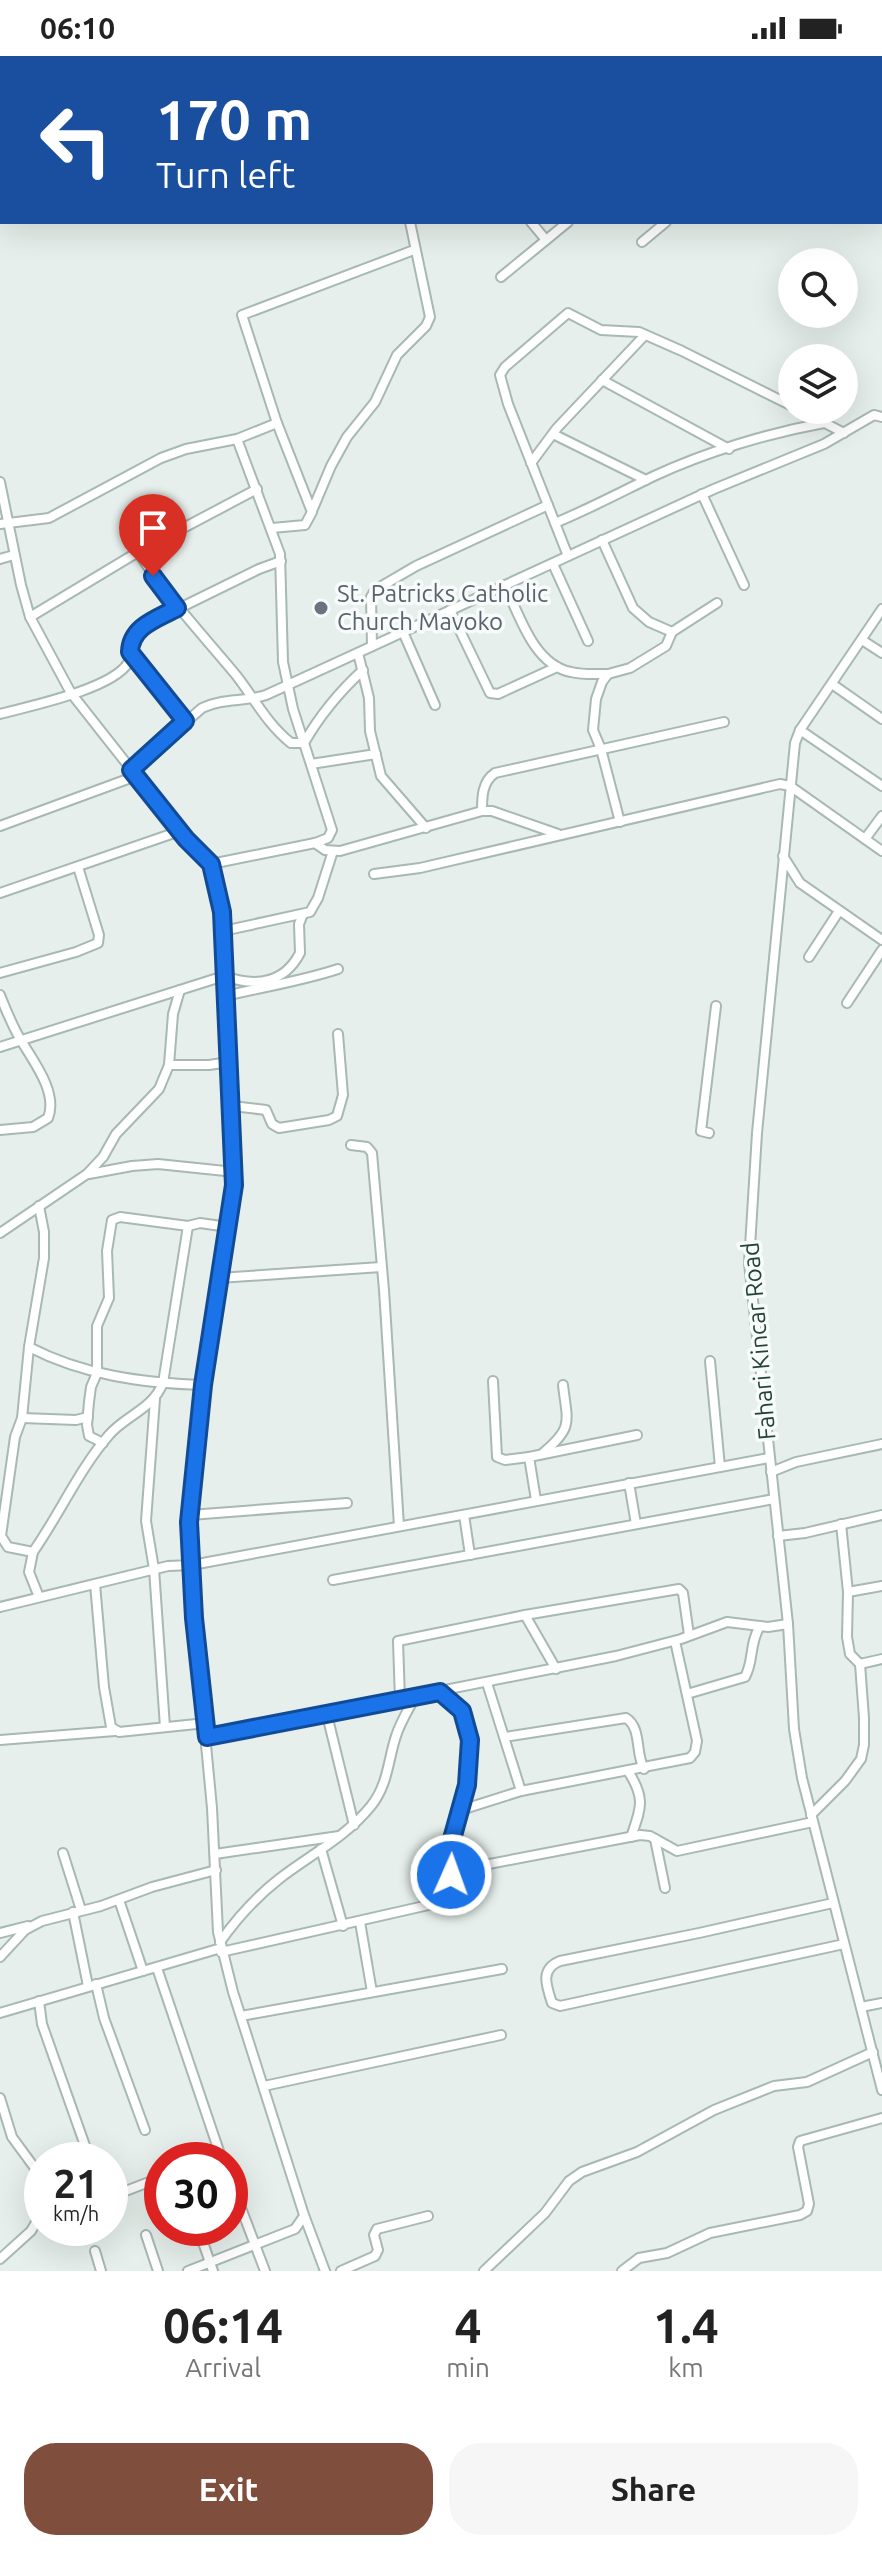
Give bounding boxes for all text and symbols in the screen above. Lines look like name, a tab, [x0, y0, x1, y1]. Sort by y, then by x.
text: 06:10	[40, 11, 115, 45]
icon: left	[24, 88, 128, 192]
text: 170 m	[156, 88, 312, 151]
text: Turn left	[156, 154, 295, 195]
map controls	[778, 248, 858, 424]
button: search	[778, 248, 858, 328]
button: layers	[778, 344, 858, 424]
pin	[119, 494, 187, 576]
icon: arrive	[131, 506, 175, 550]
place label: St. Patricks Catholic Church Mavoko	[337, 580, 548, 635]
marker: St. Patricks Catholic Church Mavoko	[312, 599, 330, 617]
street label: Fahari Kincar Road	[736, 1241, 781, 1441]
position arrow	[409, 1833, 493, 1917]
speed limit sign: 30	[144, 2142, 248, 2246]
text: 21	[53, 2161, 99, 2206]
text: km/h	[53, 2202, 99, 2225]
text: 06:14	[163, 2298, 283, 2352]
text: 4	[455, 2298, 482, 2352]
text: 1.4	[653, 2298, 719, 2352]
text: Arrival	[185, 2353, 261, 2382]
text: min	[446, 2353, 490, 2382]
text: km	[668, 2353, 704, 2382]
button: Exit	[24, 2443, 433, 2535]
button: Share	[449, 2443, 858, 2535]

